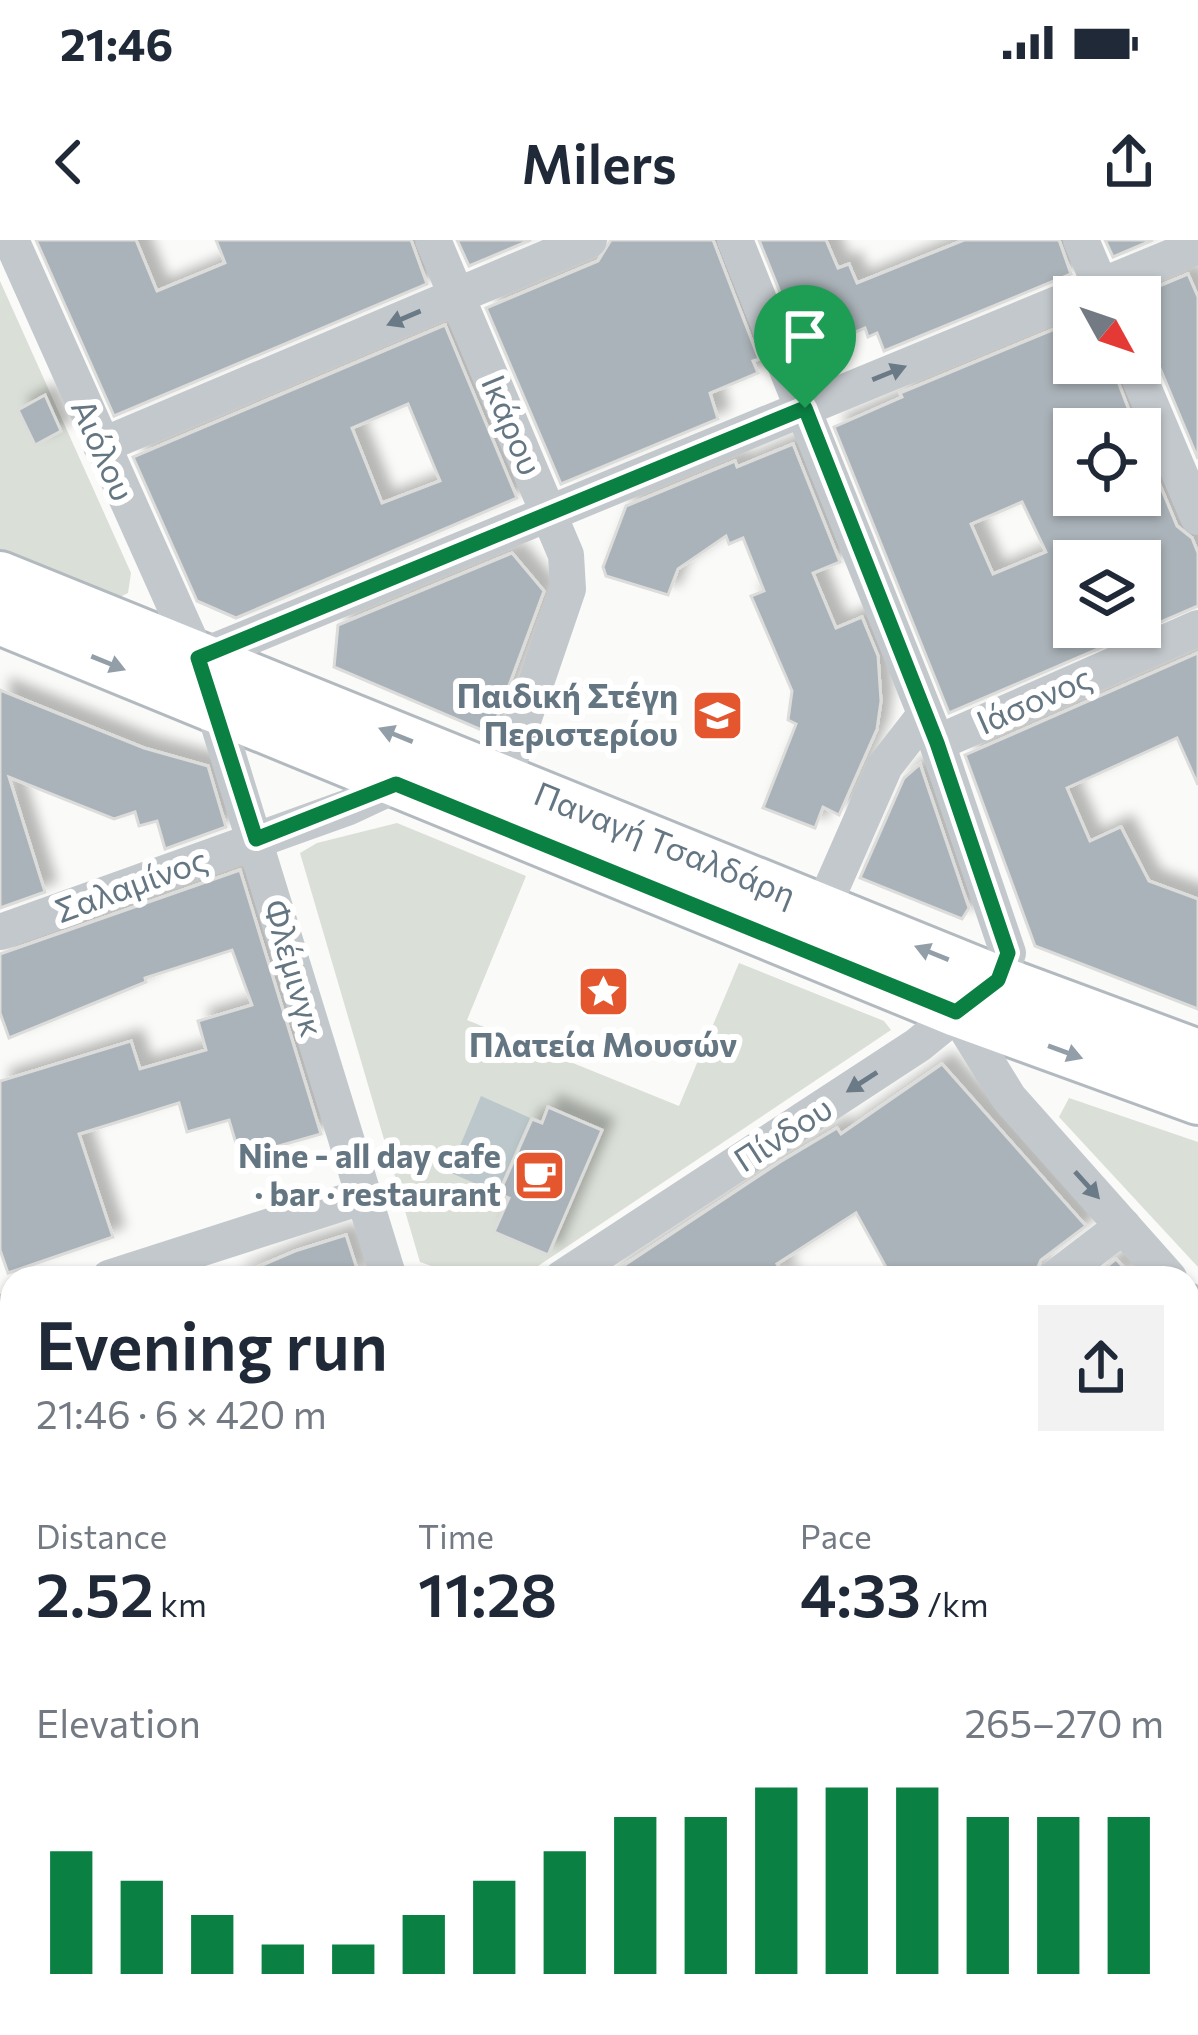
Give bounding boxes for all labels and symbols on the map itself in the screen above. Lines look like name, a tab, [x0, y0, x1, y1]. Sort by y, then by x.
north arrow	[1053, 276, 1161, 384]
pin	[754, 285, 856, 408]
one-way arrow	[386, 309, 422, 328]
one-way arrow	[871, 363, 907, 382]
street label: Ικάρου	[474, 368, 553, 480]
street label: Αιόλου	[64, 392, 145, 507]
one-way arrow	[91, 654, 127, 673]
street label: Ιάσονος	[970, 655, 1097, 742]
place label: Παιδική Στέγη Περιστερίου	[457, 674, 678, 753]
school or university icon: Παιδική Στέγη Περιστερίου	[689, 687, 745, 743]
one-way arrow	[377, 725, 413, 744]
street label: Παναγή Τσαλδάρη	[529, 771, 802, 914]
street label: Σαλαμίνος	[49, 837, 212, 930]
street label: Φλέμινγκ	[256, 894, 335, 1041]
one-way arrow	[913, 943, 949, 962]
place icon: Πλατεία Μουσών	[575, 963, 631, 1019]
place label: Πλατεία Μουσών	[469, 1023, 737, 1064]
one-way arrow	[1047, 1044, 1083, 1063]
one-way arrow	[846, 1071, 878, 1093]
street label: Πίνδου	[726, 1086, 839, 1179]
place label: Nine - all day cafe · bar · restaurant	[238, 1134, 501, 1213]
cafe icon: Nine - all day cafe · bar · restaurant	[512, 1147, 568, 1203]
one-way arrow	[1073, 1171, 1100, 1200]

